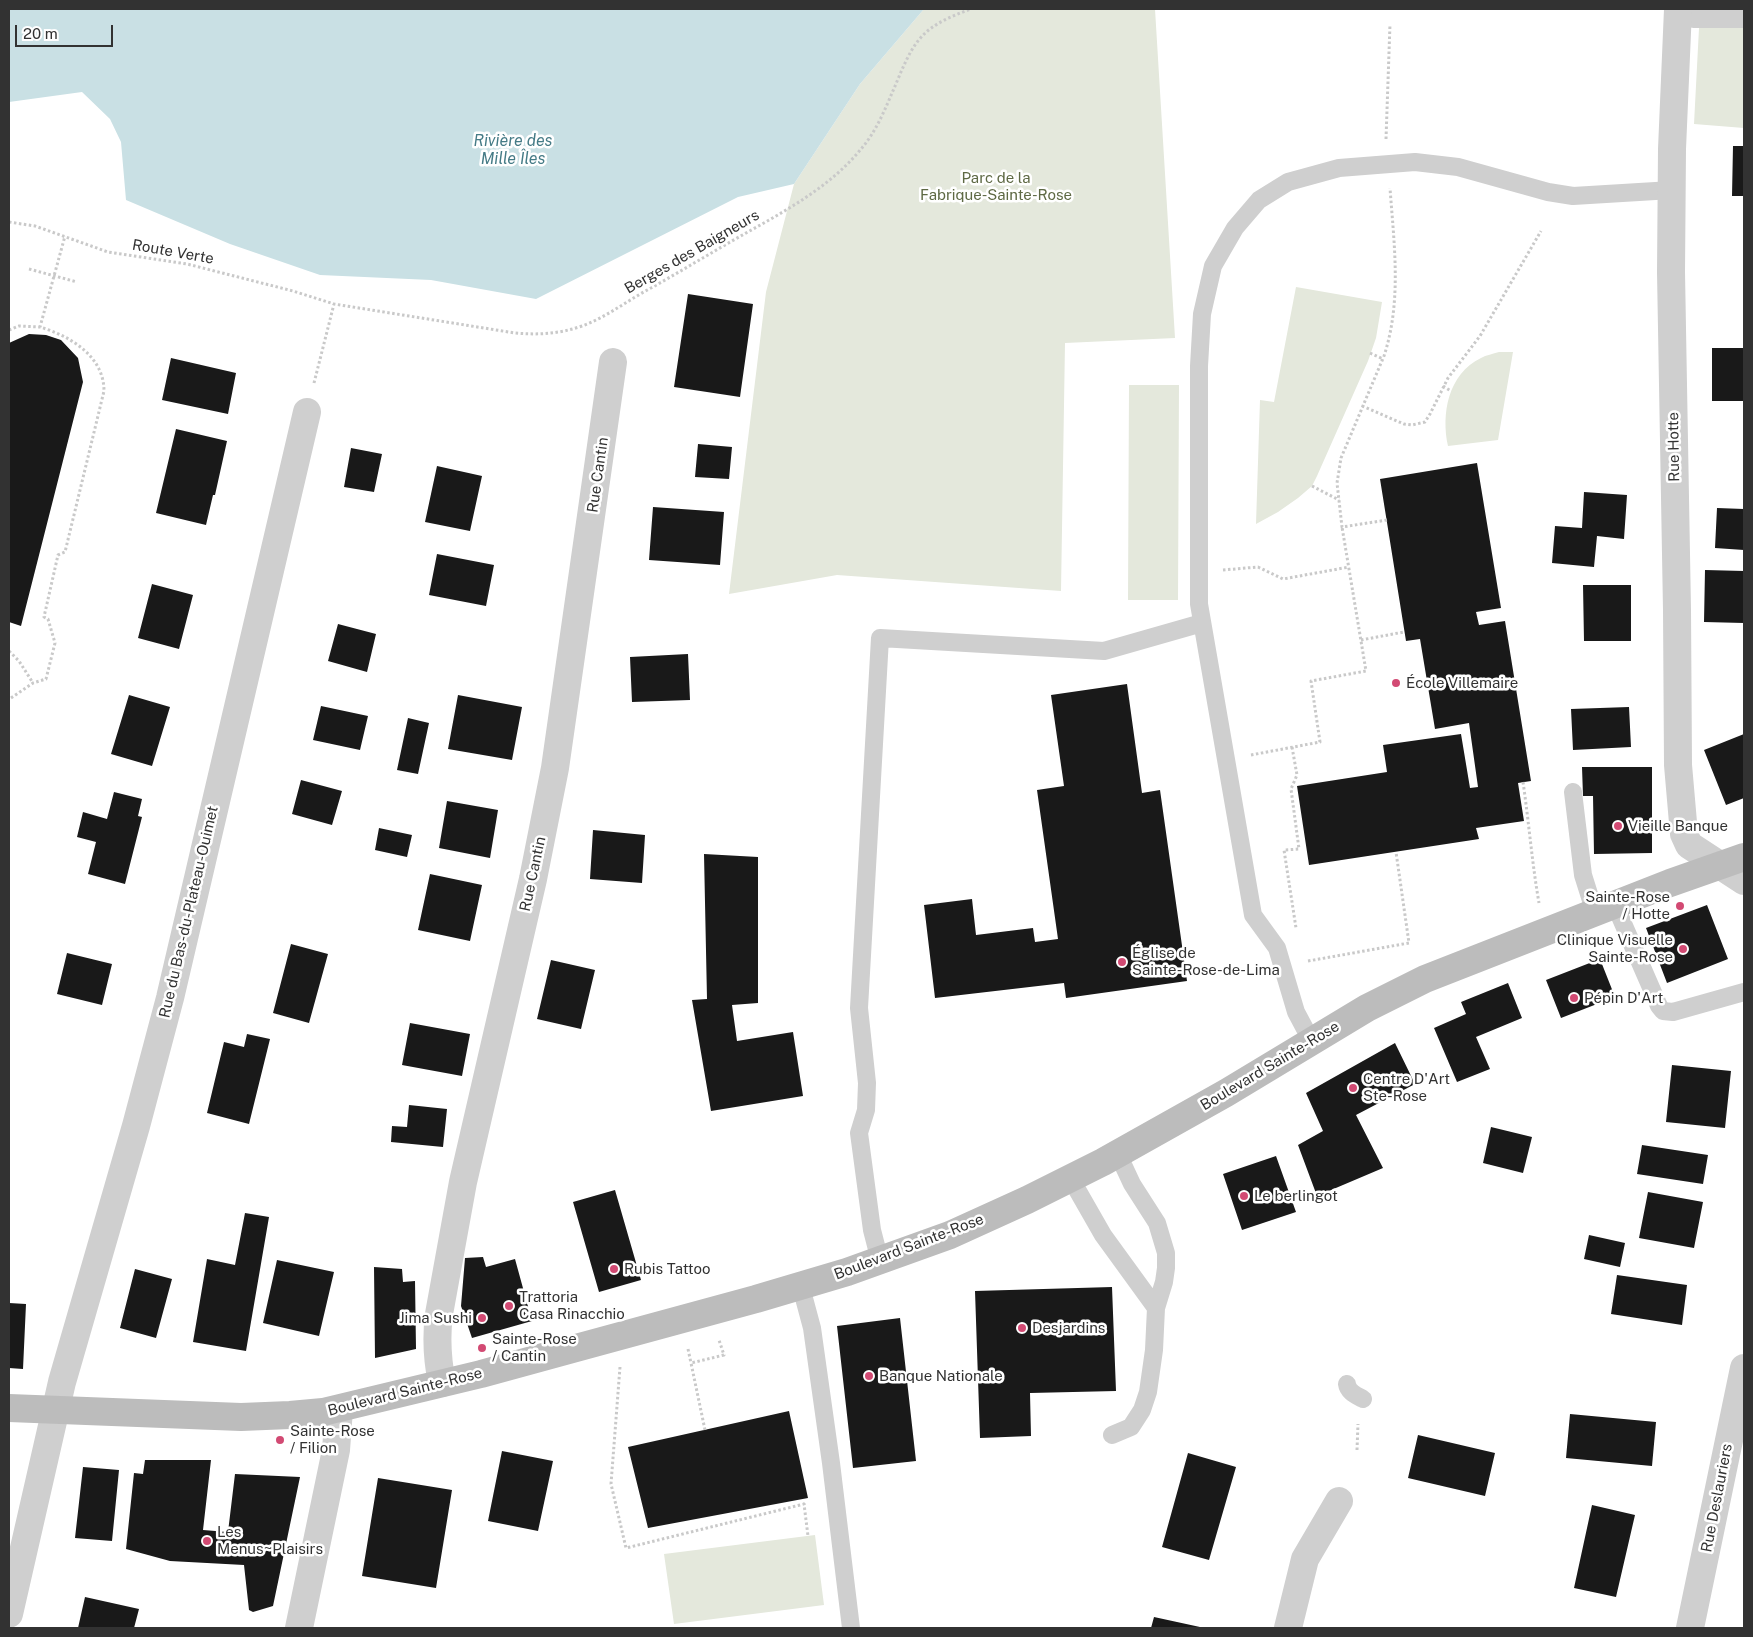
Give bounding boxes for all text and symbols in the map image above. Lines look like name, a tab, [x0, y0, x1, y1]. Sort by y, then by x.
scale bar	[18, 15, 115, 47]
text: 20 m	[23, 25, 58, 42]
water label: Rivière des Mille Îles	[474, 131, 552, 169]
park label: Parc de la Fabrique-Sainte-Rose	[920, 169, 1072, 204]
street label: Berges des Baigneurs	[622, 206, 762, 298]
street label: Route Verte	[131, 236, 215, 268]
street label: Rue Hotte	[1664, 412, 1684, 482]
street label: Rue Cantin	[584, 436, 612, 514]
place label: École Villemaire	[1406, 674, 1518, 692]
marker: École Villemaire	[1390, 677, 1402, 689]
street label: Rue du Bas-du-Plateau-Ouimet	[156, 804, 222, 1020]
place label: Vieille Banque	[1628, 817, 1728, 835]
marker: Vieille Banque	[1612, 820, 1624, 832]
street label: Rue Cantin	[516, 835, 550, 913]
place label: Sainte-Rose / Hotte	[1585, 888, 1670, 923]
marker: Sainte-Rose / Hotte	[1674, 900, 1686, 912]
place label: Clinique Visuelle Sainte-Rose	[1557, 931, 1673, 966]
marker: Clinique Visuelle Sainte-Rose	[1677, 943, 1689, 955]
place label: Église de Sainte-Rose-de-Lima	[1132, 944, 1280, 979]
marker: Église de Sainte-Rose-de-Lima	[1116, 956, 1128, 968]
place label: Pépin D'Art	[1584, 989, 1663, 1007]
marker: Pépin D'Art	[1568, 992, 1580, 1004]
street label: Boulevard Sainte-Rose	[1197, 1017, 1343, 1115]
place label: Centre D'Art Ste-Rose	[1363, 1070, 1450, 1105]
marker: Centre D'Art Ste-Rose	[1347, 1082, 1359, 1094]
place label: Le berlingot	[1254, 1187, 1338, 1205]
marker: Le berlingot	[1238, 1190, 1250, 1202]
street label: Boulevard Sainte-Rose	[832, 1210, 986, 1284]
place label: Rubis Tattoo	[624, 1260, 710, 1278]
marker: Rubis Tattoo	[608, 1263, 620, 1275]
place label: Trattoria Casa Rinacchio	[519, 1288, 625, 1323]
marker: Trattoria Casa Rinacchio	[503, 1300, 515, 1312]
place label: Jima Sushi	[399, 1309, 472, 1327]
marker: Jima Sushi	[476, 1312, 488, 1324]
place label: Desjardins	[1032, 1319, 1105, 1337]
marker: Desjardins	[1016, 1322, 1028, 1334]
place label: Sainte-Rose / Cantin	[492, 1330, 577, 1365]
marker: Sainte-Rose / Cantin	[476, 1342, 488, 1354]
street label: Boulevard Sainte-Rose	[326, 1364, 484, 1420]
place label: Banque Nationale	[879, 1367, 1003, 1385]
marker: Banque Nationale	[863, 1370, 875, 1382]
place label: Sainte-Rose / Filion	[290, 1422, 375, 1457]
marker: Sainte-Rose / Filion	[274, 1434, 286, 1446]
street label: Rue Deslauriers	[1698, 1442, 1736, 1554]
place label: Les Menus~Plaisirs	[217, 1523, 323, 1558]
marker: Les Menus~Plaisirs	[201, 1535, 213, 1547]

